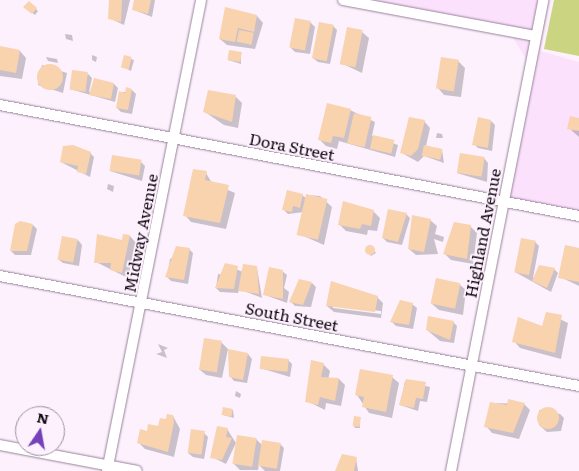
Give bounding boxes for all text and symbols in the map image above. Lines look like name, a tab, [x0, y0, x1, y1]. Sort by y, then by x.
street label: Dora Street	[248, 128, 336, 164]
street label: Highland Avenue	[460, 167, 504, 299]
street label: Midway Avenue	[119, 172, 161, 294]
street label: South Street	[244, 298, 340, 334]
north arrow	[15, 406, 65, 456]
text: N	[35, 406, 51, 428]

